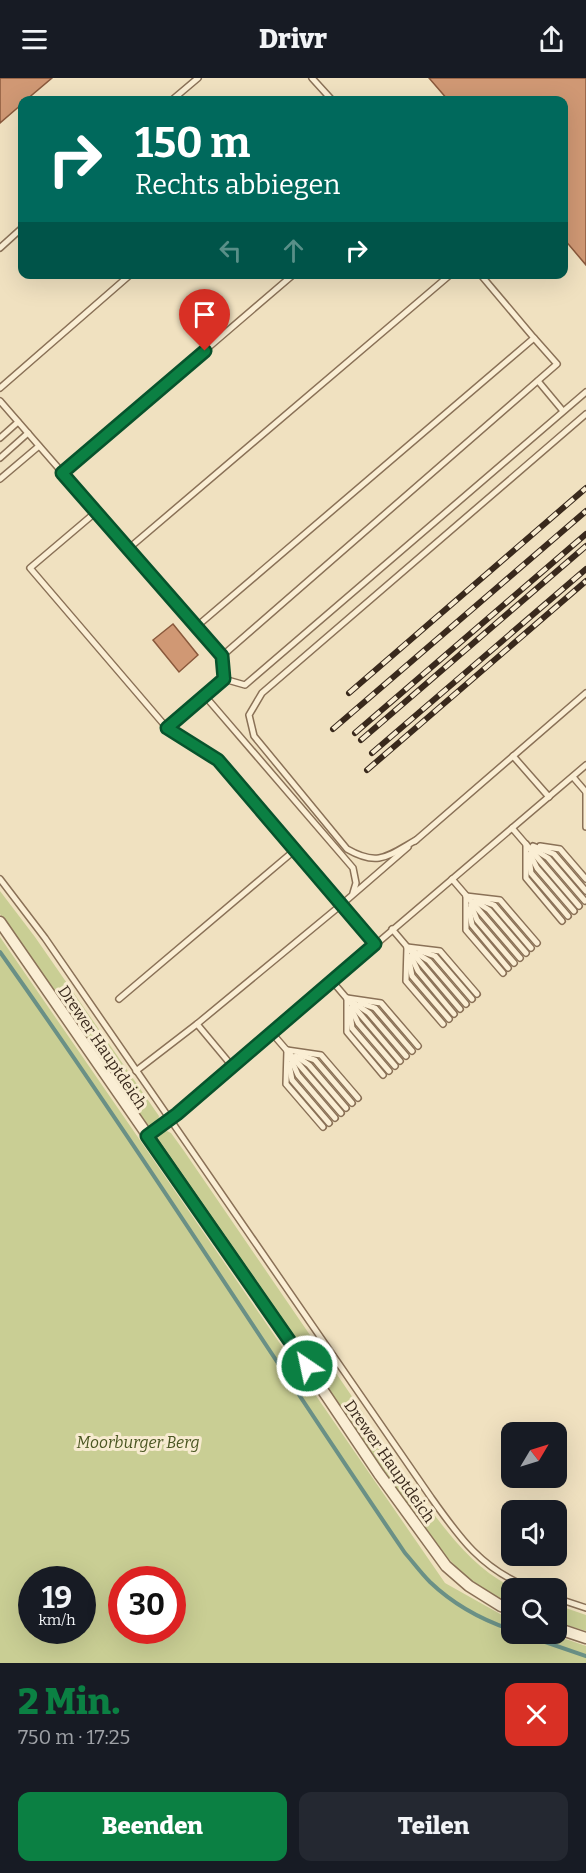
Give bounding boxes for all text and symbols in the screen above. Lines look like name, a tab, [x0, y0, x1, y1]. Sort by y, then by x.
icon: menu	[18, 23, 51, 56]
text: Drivr	[259, 23, 327, 55]
icon: share	[535, 23, 568, 56]
text: 150 m	[135, 118, 250, 168]
icon: right	[36, 120, 114, 198]
text: Rechts abbiegen	[135, 169, 340, 201]
icon: left	[214, 234, 247, 267]
icon: ahead	[277, 234, 310, 267]
icon: right	[340, 234, 373, 267]
pin	[179, 289, 230, 351]
icon: arrive	[188, 298, 221, 331]
street label: Drewer Hauptdeich	[54, 982, 151, 1113]
position arrow	[275, 1334, 339, 1398]
street label: Drewer Hauptdeich	[340, 1396, 439, 1526]
north arrow	[501, 1422, 567, 1488]
map controls	[501, 1422, 567, 1644]
park label: Moorburger Berg	[76, 1433, 200, 1452]
button: sound	[501, 1500, 567, 1566]
speed limit sign: 30	[108, 1566, 186, 1644]
button: search	[501, 1578, 567, 1644]
text: 19	[42, 1580, 72, 1616]
text: km/h	[38, 1611, 76, 1629]
text: 2 Min.	[18, 1680, 120, 1724]
button: close	[505, 1683, 568, 1746]
text: 750 m · 17:25	[18, 1725, 130, 1749]
button: Beenden	[18, 1792, 287, 1861]
button: Teilen	[299, 1792, 568, 1861]

